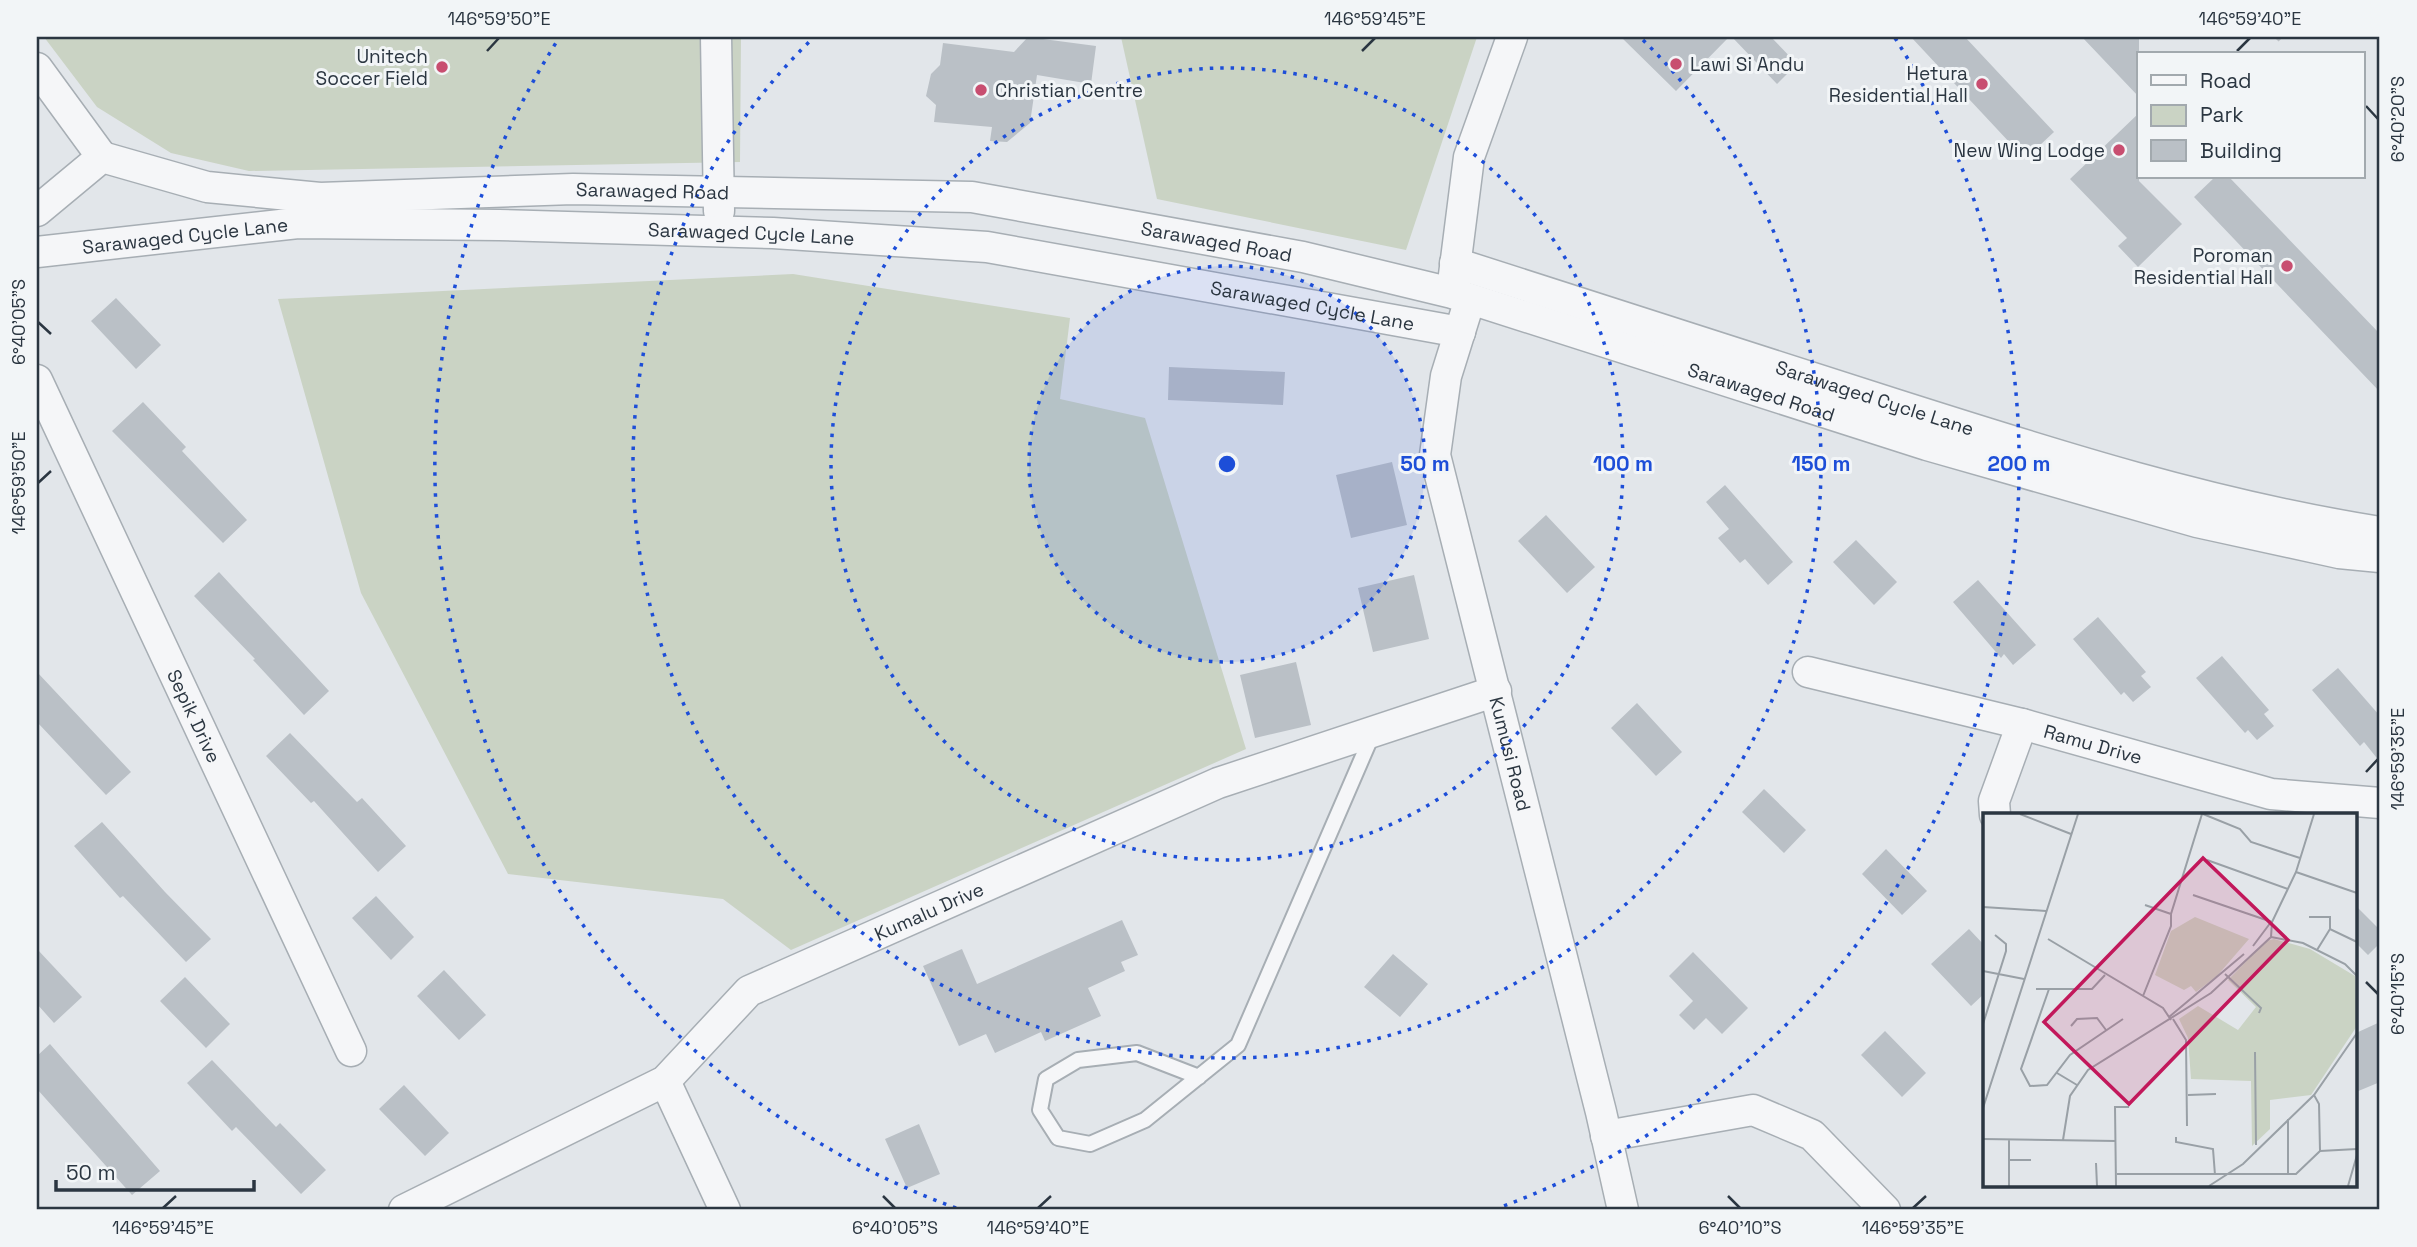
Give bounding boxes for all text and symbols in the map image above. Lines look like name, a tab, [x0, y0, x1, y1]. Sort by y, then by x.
text: 146°59'50"E	[447, 7, 551, 30]
text: 146°59'45"E	[1324, 7, 1426, 30]
text: 146°59'40"E	[2199, 7, 2301, 30]
place label: Unitech Soccer Field	[316, 44, 428, 91]
place label: Lawi Si Andu	[1690, 52, 1804, 77]
legend	[2137, 52, 2364, 178]
marker: Lawi Si Andu	[1668, 56, 1684, 72]
marker: Unitech Soccer Field	[434, 59, 450, 75]
place label: Hetura Residential Hall	[1829, 61, 1968, 108]
text: Road	[2200, 67, 2252, 94]
marker: Hetura Residential Hall	[1974, 76, 1990, 92]
text: 6°40'20"S	[2386, 76, 2409, 162]
place label: Christian Centre	[995, 78, 1143, 103]
marker: Christian Centre	[973, 82, 989, 98]
text: Park	[2200, 101, 2244, 128]
text: Building	[2200, 137, 2282, 164]
place label: New Wing Lodge	[1954, 138, 2105, 163]
marker: New Wing Lodge	[2111, 142, 2127, 158]
street label: Sarawaged Road	[576, 177, 729, 205]
street label: Sarawaged Cycle Lane	[81, 212, 289, 259]
street label: Sarawaged Road	[1139, 215, 1294, 267]
street label: Sarawaged Cycle Lane	[648, 217, 855, 251]
place label: Poroman Residential Hall	[2134, 243, 2273, 290]
marker: Poroman Residential Hall	[2279, 258, 2295, 274]
street label: Sarawaged Cycle Lane	[1209, 275, 1417, 336]
text: 6°40'05"S	[7, 279, 30, 365]
street label: Sarawaged Cycle Lane	[1773, 354, 1977, 441]
street label: Sarawaged Road	[1685, 357, 1838, 427]
text: 146°59'50"E	[7, 431, 30, 535]
text: 50 m	[1400, 450, 1450, 477]
text: 100 m	[1593, 450, 1653, 477]
text: 150 m	[1792, 450, 1850, 477]
text: 200 m	[1988, 450, 2050, 477]
centre of rings	[1215, 452, 1239, 476]
street label: Sepik Drive	[162, 665, 227, 767]
street label: Kumusi Road	[1484, 694, 1537, 814]
text: 146°59'35"E	[2386, 708, 2409, 810]
street label: Ramu Drive	[2041, 718, 2145, 770]
inset map	[1983, 813, 2358, 1188]
street label: Kumalu Drive	[870, 876, 987, 946]
text: 6°40'15"S	[2386, 953, 2409, 1035]
scale bar	[56, 1149, 254, 1193]
text: 50 m	[66, 1159, 116, 1186]
text: 146°59'45"E	[112, 1216, 214, 1239]
text: 6°40'05"S	[852, 1216, 938, 1239]
text: 146°59'40"E	[987, 1216, 1089, 1239]
text: 6°40'10"S	[1699, 1216, 1781, 1239]
text: 146°59'35"E	[1862, 1216, 1964, 1239]

